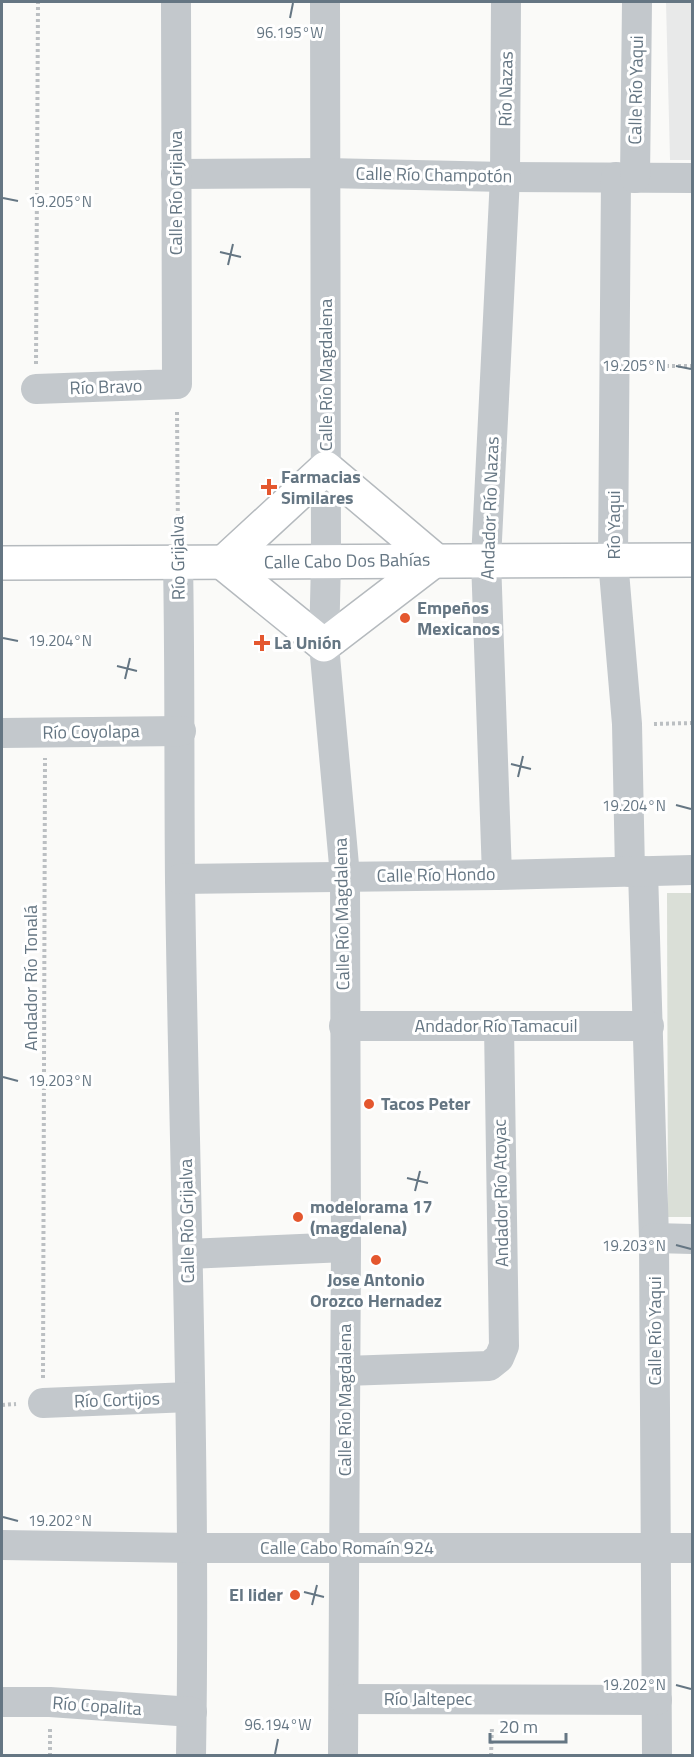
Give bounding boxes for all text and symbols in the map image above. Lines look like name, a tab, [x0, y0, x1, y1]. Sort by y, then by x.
text: 96.195°W	[257, 21, 323, 44]
street label: Calle Río Yaqui	[621, 35, 650, 145]
street label: Río Nazas	[491, 51, 520, 127]
street label: Calle Río Grijalva	[162, 131, 189, 255]
street label: Calle Río Champotón	[355, 160, 513, 189]
text: 19.205°N	[28, 190, 92, 213]
street label: Calle Río Magdalena	[312, 299, 339, 451]
text: 19.205°N	[602, 354, 666, 377]
street label: Río Bravo	[69, 372, 143, 401]
street label: Andador Río Nazas	[474, 436, 505, 580]
place label: Farmacias Similares	[281, 463, 361, 511]
marker: Farmacias Similares	[262, 480, 276, 494]
street label: Río Yaqui	[600, 491, 627, 560]
street label: Río Grijalva	[163, 516, 192, 600]
street label: Calle Cabo Dos Bahías	[264, 546, 430, 575]
place label: Empeños Mexicanos	[417, 594, 500, 642]
marker: Empeños Mexicanos	[398, 611, 412, 625]
text: 19.204°N	[28, 629, 92, 652]
place label: La Unión	[274, 629, 341, 656]
marker: La Unión	[255, 636, 269, 650]
street label: Río Coyolapa	[42, 717, 140, 746]
text: 19.204°N	[602, 794, 666, 817]
street label: Calle Río Magdalena	[327, 838, 356, 990]
street label: Calle Río Hondo	[376, 860, 496, 889]
street label: Andador Río Tonalá	[17, 905, 44, 1051]
street label: Andador Río Tamacuil	[414, 1012, 578, 1039]
text: 19.203°N	[28, 1069, 92, 1092]
place label: Tacos Peter	[381, 1090, 471, 1117]
marker: Tacos Peter	[362, 1097, 376, 1111]
street label: Andador Río Atoyac	[486, 1119, 515, 1267]
street label: Calle Río Grijalva	[172, 1158, 201, 1284]
place label: modelorama 17 (magdalena)	[310, 1193, 433, 1241]
marker: modelorama 17 (magdalena)	[291, 1210, 305, 1224]
text: 19.203°N	[602, 1234, 666, 1257]
marker: Jose Antonio Orozco Hernadez	[369, 1253, 383, 1267]
place label: Jose Antonio Orozco Hernadez	[310, 1266, 442, 1314]
street label: Calle Río Yaqui	[641, 1276, 668, 1386]
street label: Calle Río Magdalena	[331, 1324, 358, 1476]
street label: Río Cortijos	[74, 1385, 160, 1414]
text: 19.202°N	[28, 1509, 92, 1532]
street label: Calle Cabo Romaín 924	[260, 1534, 434, 1561]
place label: El lider	[229, 1581, 283, 1608]
marker: El lider	[288, 1588, 302, 1602]
text: 19.202°N	[602, 1673, 666, 1696]
street label: Río Jaltepec	[384, 1685, 472, 1712]
street label: Río Copalita	[51, 1689, 143, 1722]
scale bar	[490, 1706, 566, 1744]
text: 96.194°W	[245, 1713, 311, 1736]
text: 20 m	[499, 1713, 538, 1740]

